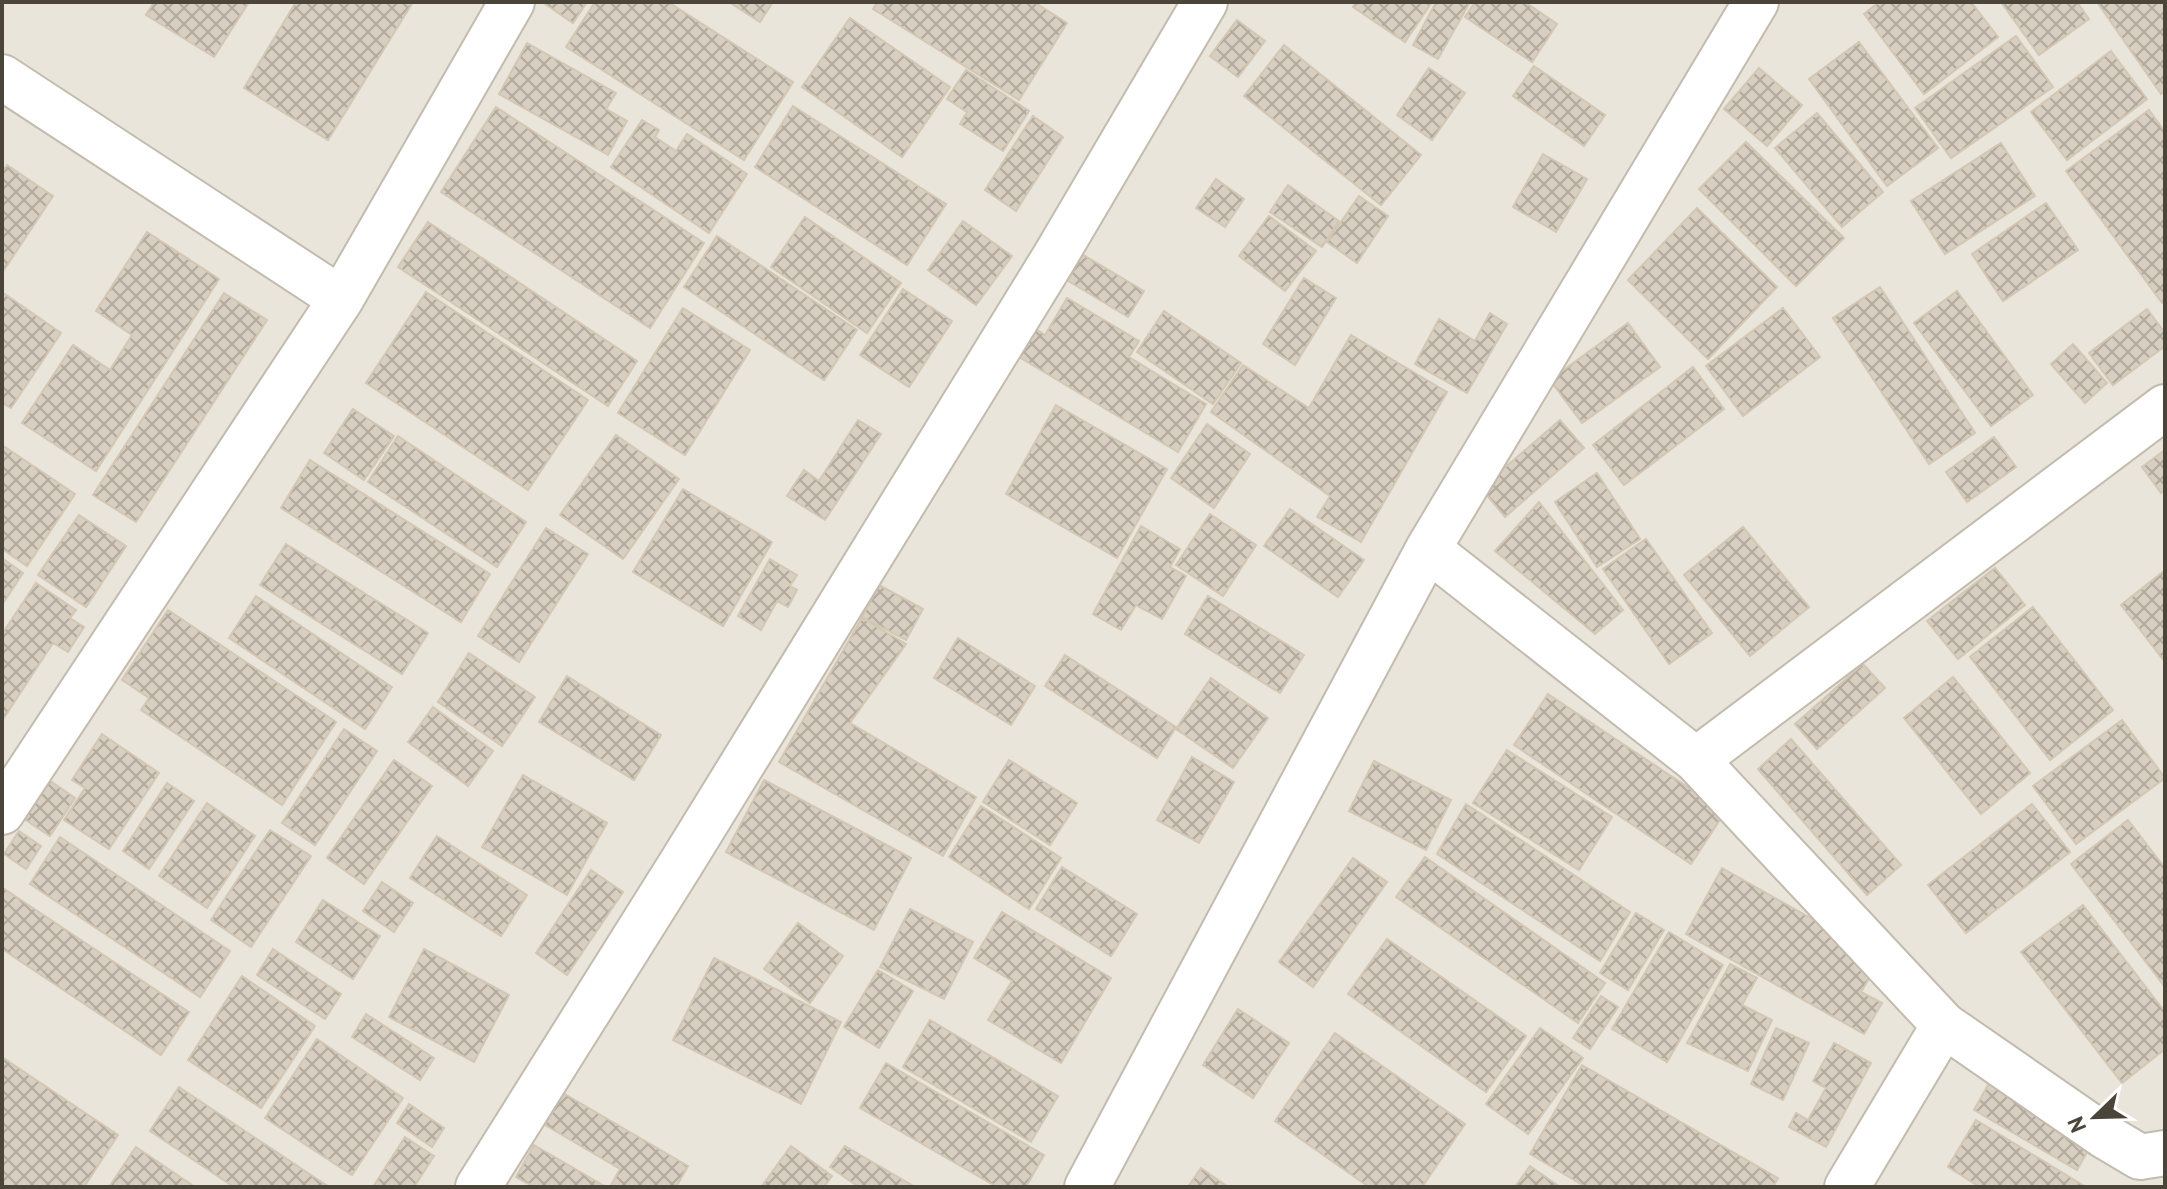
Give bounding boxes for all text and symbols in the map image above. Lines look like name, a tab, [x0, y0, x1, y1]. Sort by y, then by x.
north arrow	[2055, 1077, 2135, 1157]
text: N	[2061, 1113, 2092, 1137]

